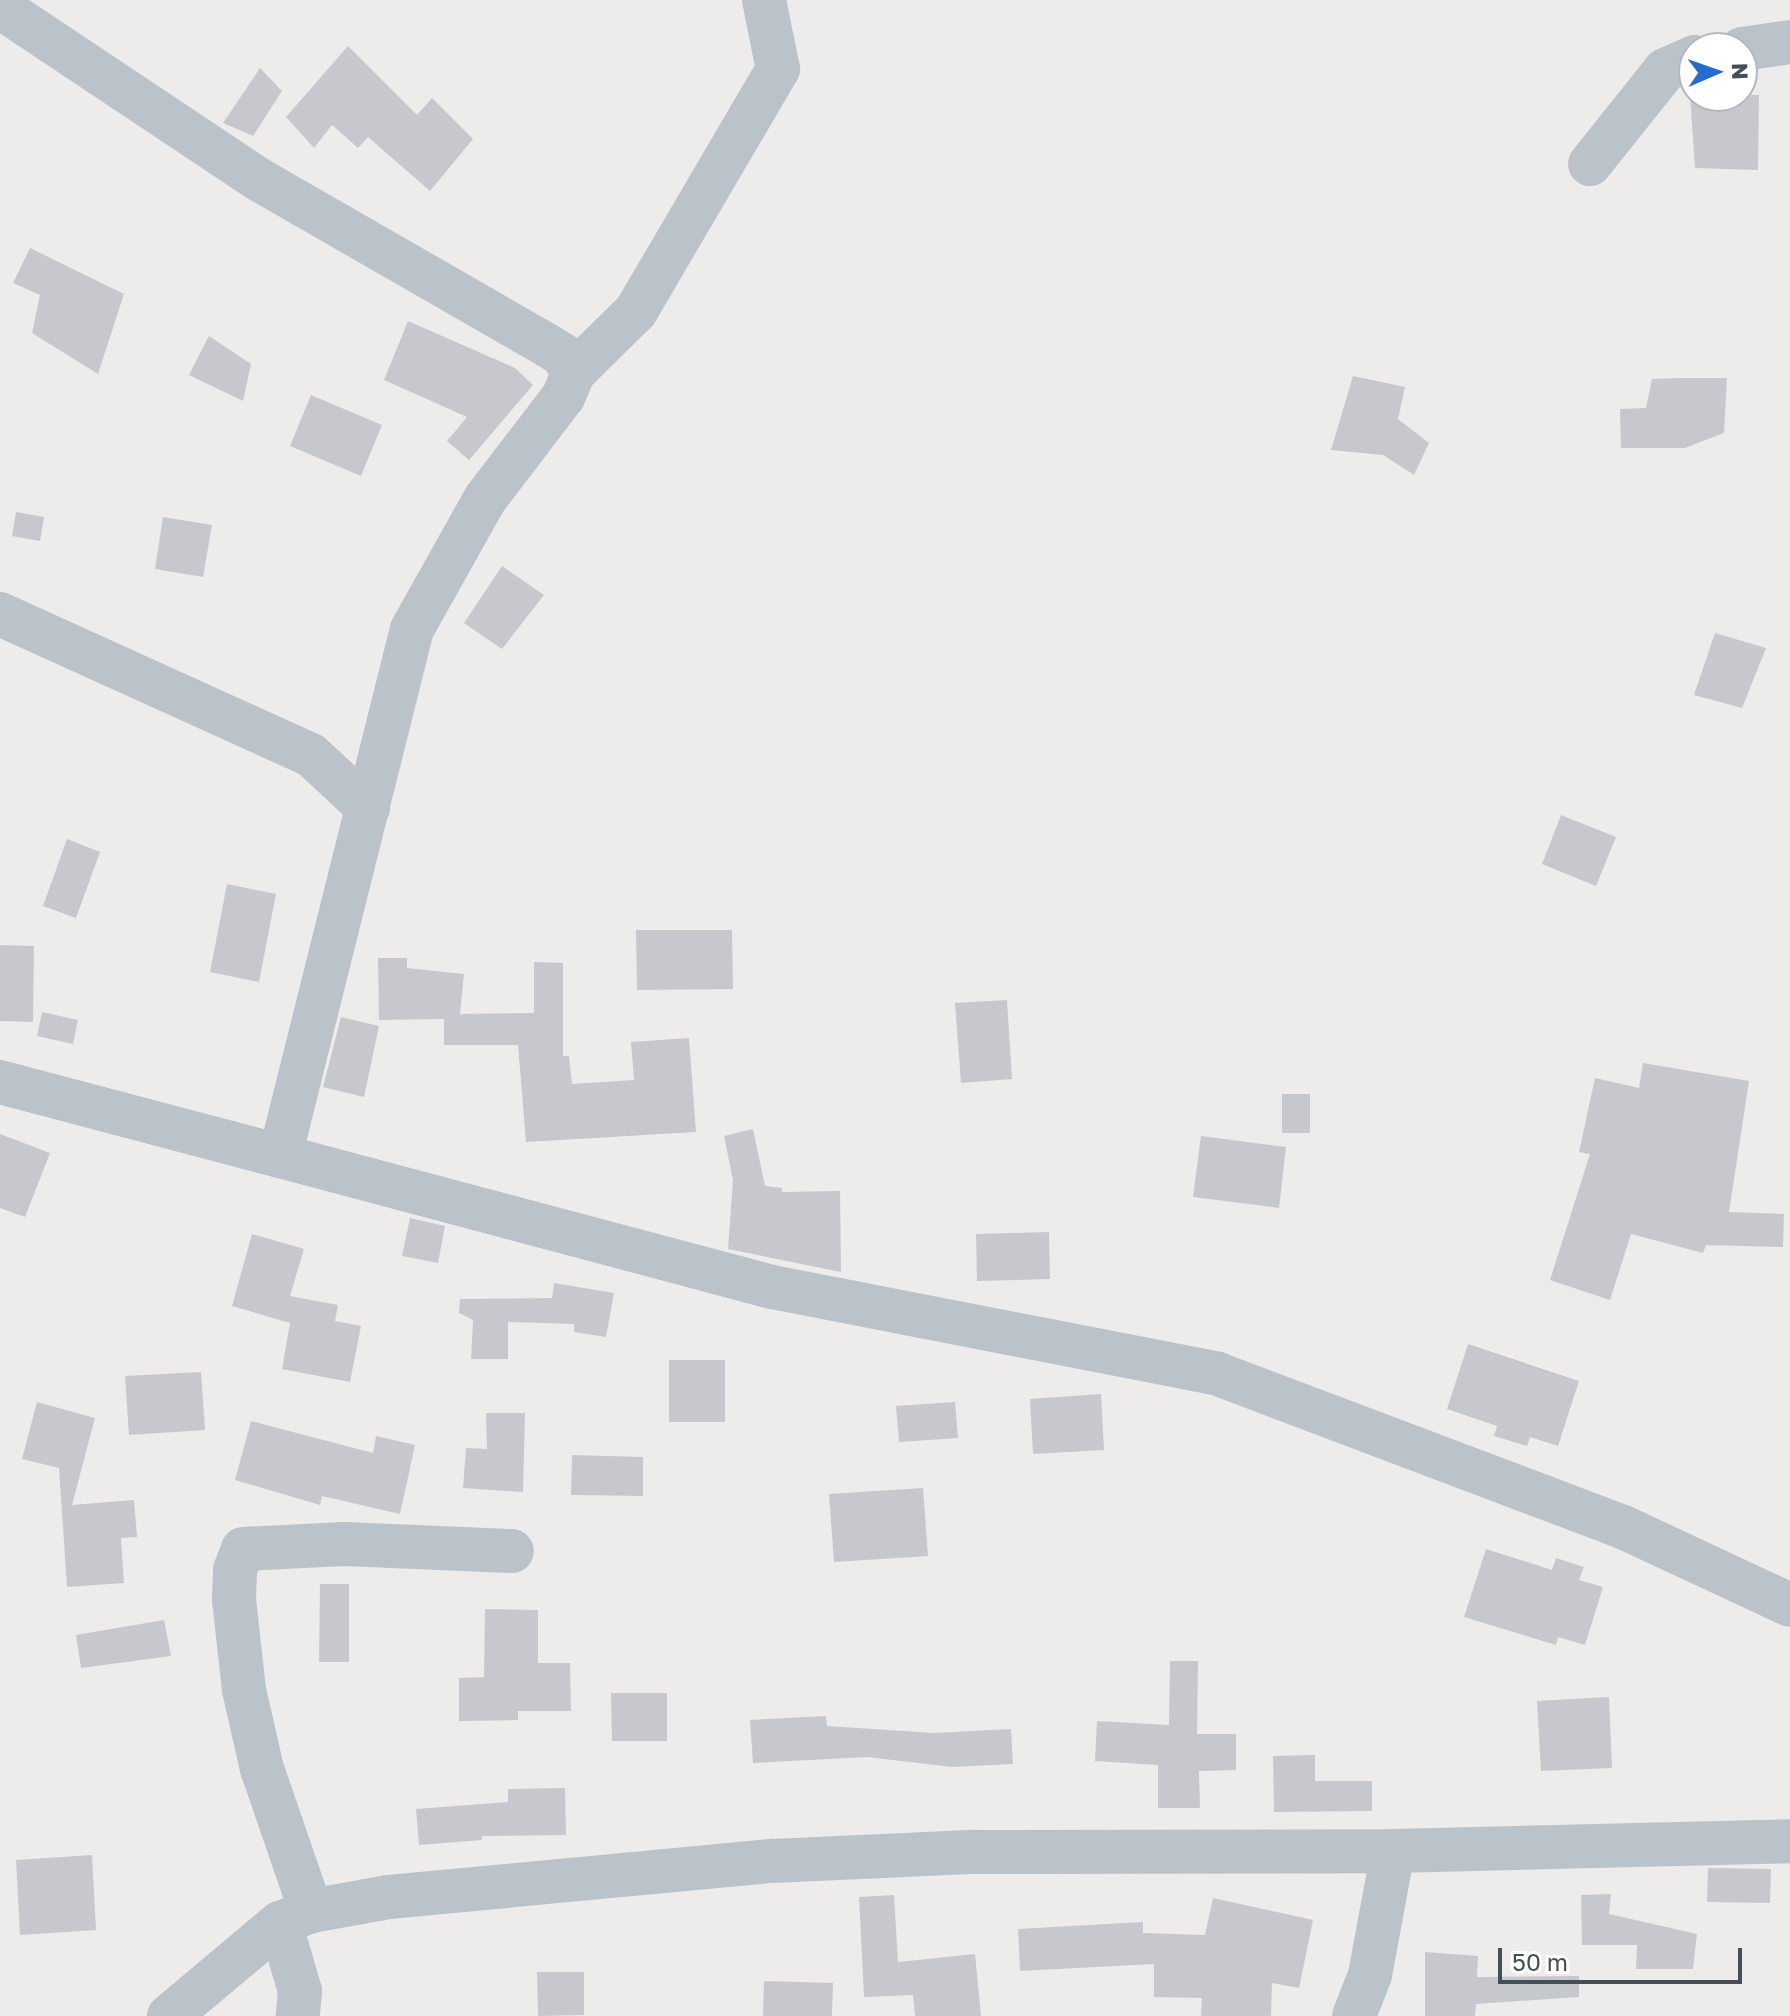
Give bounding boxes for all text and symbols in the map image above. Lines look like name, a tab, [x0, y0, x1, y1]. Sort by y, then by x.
north arrow	[1678, 32, 1758, 112]
text: N	[1727, 62, 1754, 80]
scale bar	[1502, 1932, 1746, 1982]
text: 50 m	[1512, 1947, 1568, 1976]

